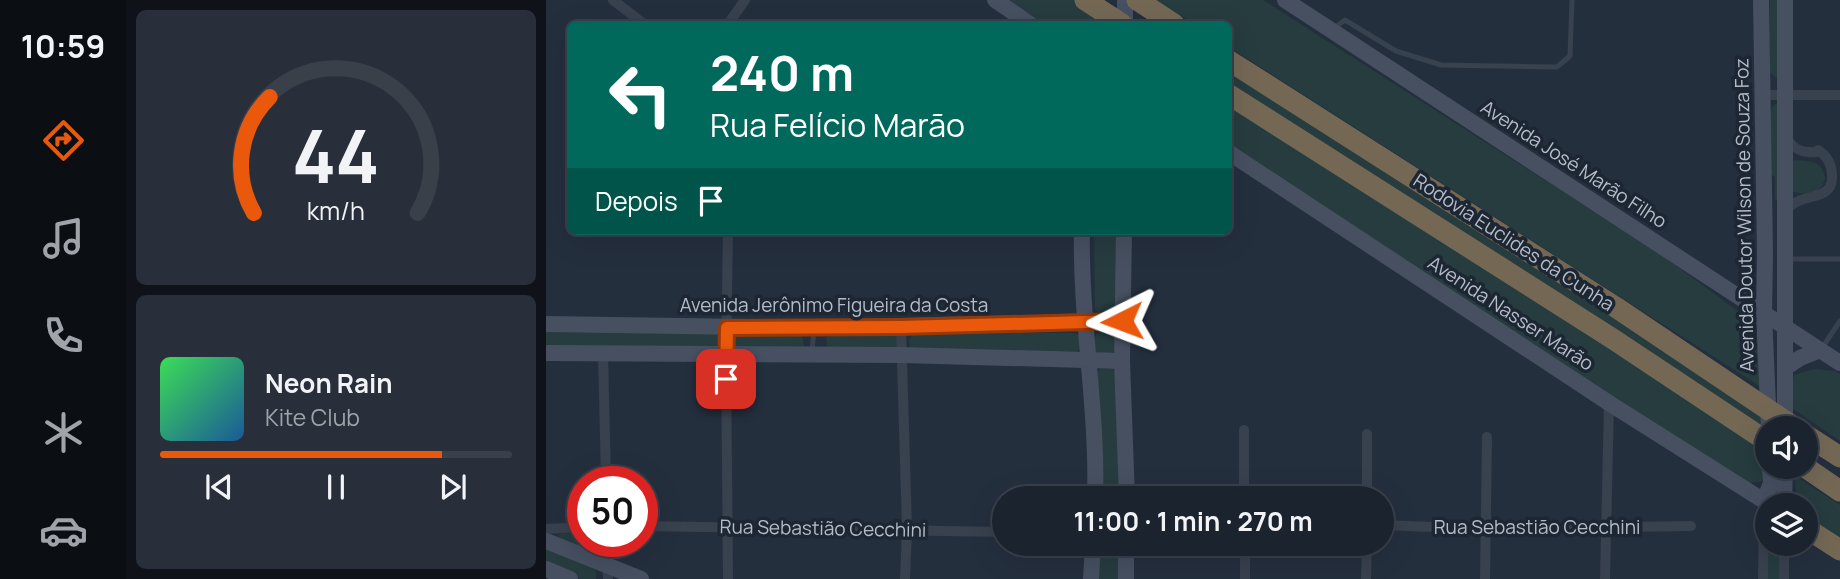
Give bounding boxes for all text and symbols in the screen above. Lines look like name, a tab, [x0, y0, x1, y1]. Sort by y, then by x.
text: 10:59	[21, 24, 105, 68]
text: 240 m	[710, 39, 854, 106]
icon: left	[595, 49, 686, 140]
street label: Avenida Doutor Wilson de Souza Foz	[1728, 58, 1760, 372]
street label: Avenida José Marão Filho	[1476, 94, 1672, 234]
text: Rua Felício Marão	[710, 103, 965, 147]
text: 44	[292, 106, 380, 206]
icon: directions	[39, 116, 88, 165]
street label: Rodovia Euclides da Cunha	[1408, 167, 1620, 317]
icon: arrive	[692, 182, 730, 220]
text: Depois	[595, 183, 678, 219]
text: km/h	[307, 193, 365, 228]
icon: music	[39, 214, 88, 263]
street label: Avenida Nasser Marão	[1423, 250, 1599, 376]
position arrow	[1085, 284, 1159, 358]
street label: Avenida Jerônimo Figueira da Costa	[680, 292, 988, 318]
icon: phone	[39, 311, 88, 360]
pin	[696, 349, 756, 409]
icon: arrive	[707, 360, 745, 398]
text: Neon Rain	[265, 365, 393, 401]
text: Kite Club	[265, 401, 360, 433]
icon: climate	[39, 408, 88, 457]
map controls	[1755, 416, 1818, 556]
button: sound	[1755, 416, 1818, 479]
speed limit sign: 50	[567, 466, 658, 557]
icon: previous	[200, 468, 238, 506]
icon: pause	[317, 468, 355, 506]
icon: next	[434, 468, 472, 506]
button: layers	[1755, 493, 1818, 556]
text: 11:00 · 1 min · 270 m	[1073, 503, 1313, 539]
icon: car	[39, 506, 88, 555]
street label: Rua Sebastião Cecchini	[719, 513, 927, 543]
street label: Rua Sebastião Cecchini	[1434, 514, 1640, 540]

